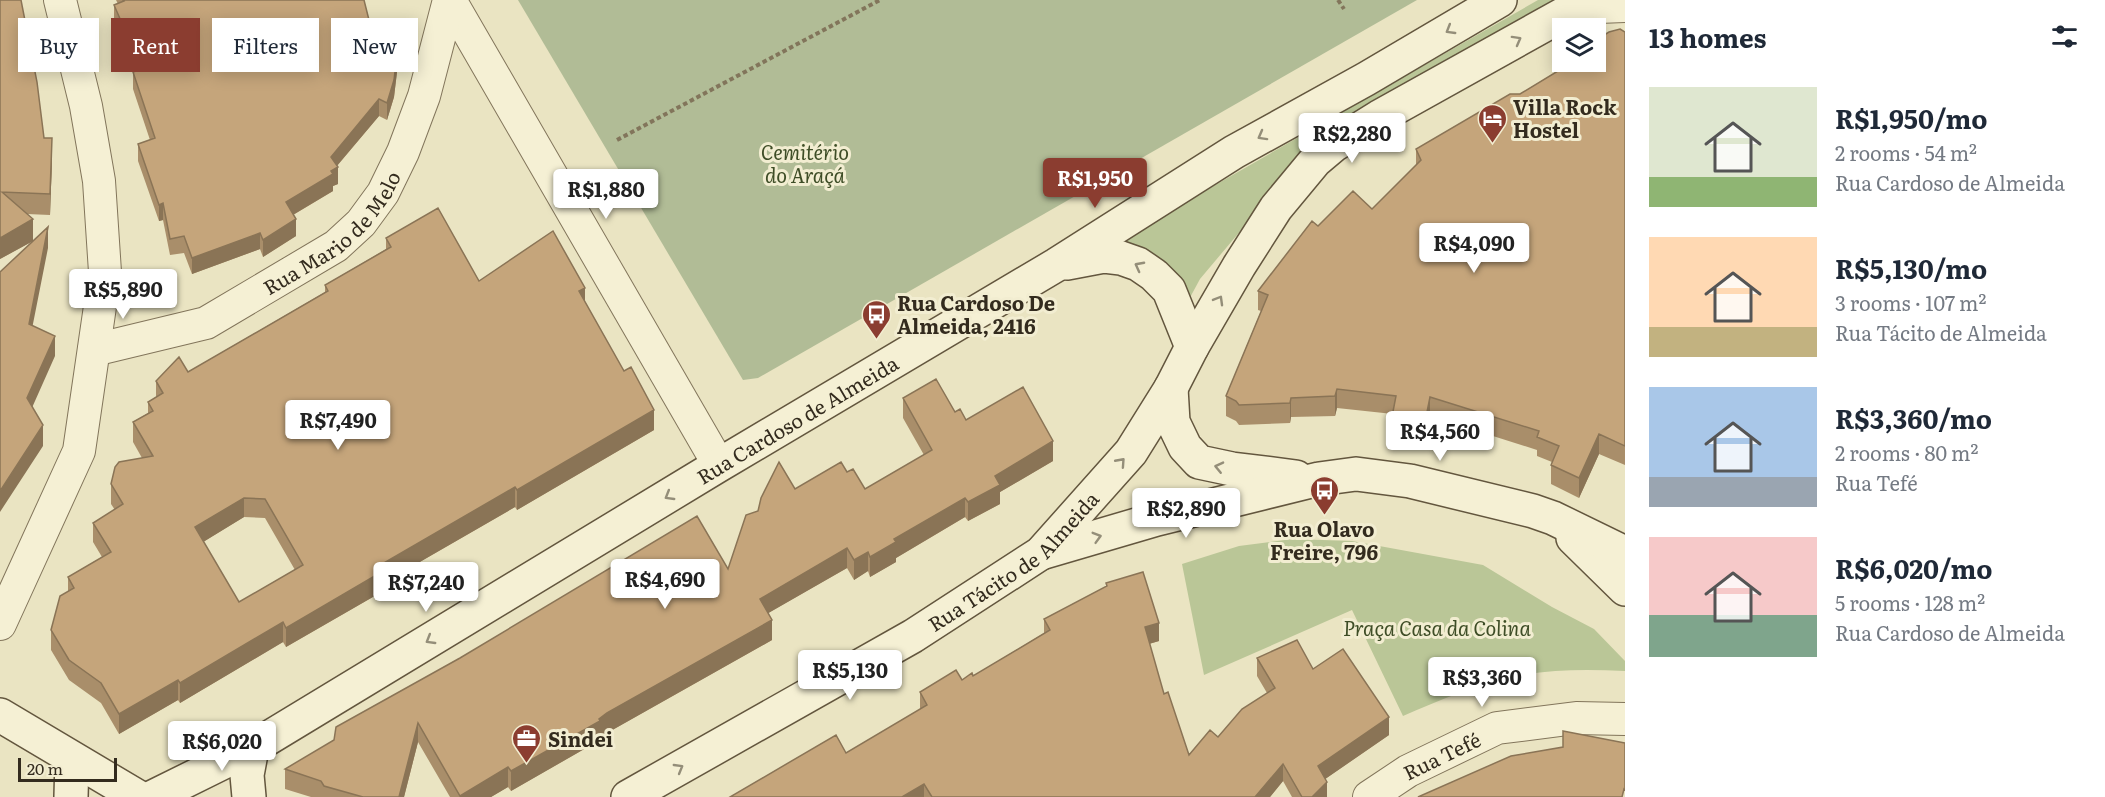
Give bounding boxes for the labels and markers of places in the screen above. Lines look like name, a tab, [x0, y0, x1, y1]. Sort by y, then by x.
place label: Villa Rock Hostel	[1513, 91, 1617, 144]
hotel icon: Villa Rock Hostel	[1476, 102, 1508, 144]
pin: R$2,280	[1297, 113, 1407, 164]
pin: R$1,950	[1040, 158, 1150, 209]
pin: R$1,880	[551, 169, 661, 220]
pin: R$4,090	[1419, 223, 1529, 274]
pin: R$5,890	[68, 269, 178, 320]
place label: Rua Cardoso De Almeida, 2416	[897, 287, 1055, 340]
bus stop icon: Rua Cardoso De Almeida, 2416	[860, 298, 892, 340]
pin: R$7,490	[283, 400, 393, 451]
pin: R$4,560	[1385, 411, 1495, 462]
bus stop icon: Rua Olavo Freire, 796	[1308, 474, 1340, 516]
pin: R$2,890	[1131, 488, 1241, 539]
place label: Rua Olavo Freire, 796	[1270, 513, 1378, 566]
pin: R$4,690	[610, 559, 720, 610]
pin: R$7,240	[371, 562, 481, 613]
pin: R$5,130	[795, 650, 905, 701]
pin: R$3,360	[1427, 657, 1537, 708]
pin: R$6,020	[167, 721, 277, 772]
office icon: Sindei	[511, 722, 543, 764]
place label: Sindei	[548, 723, 613, 753]

